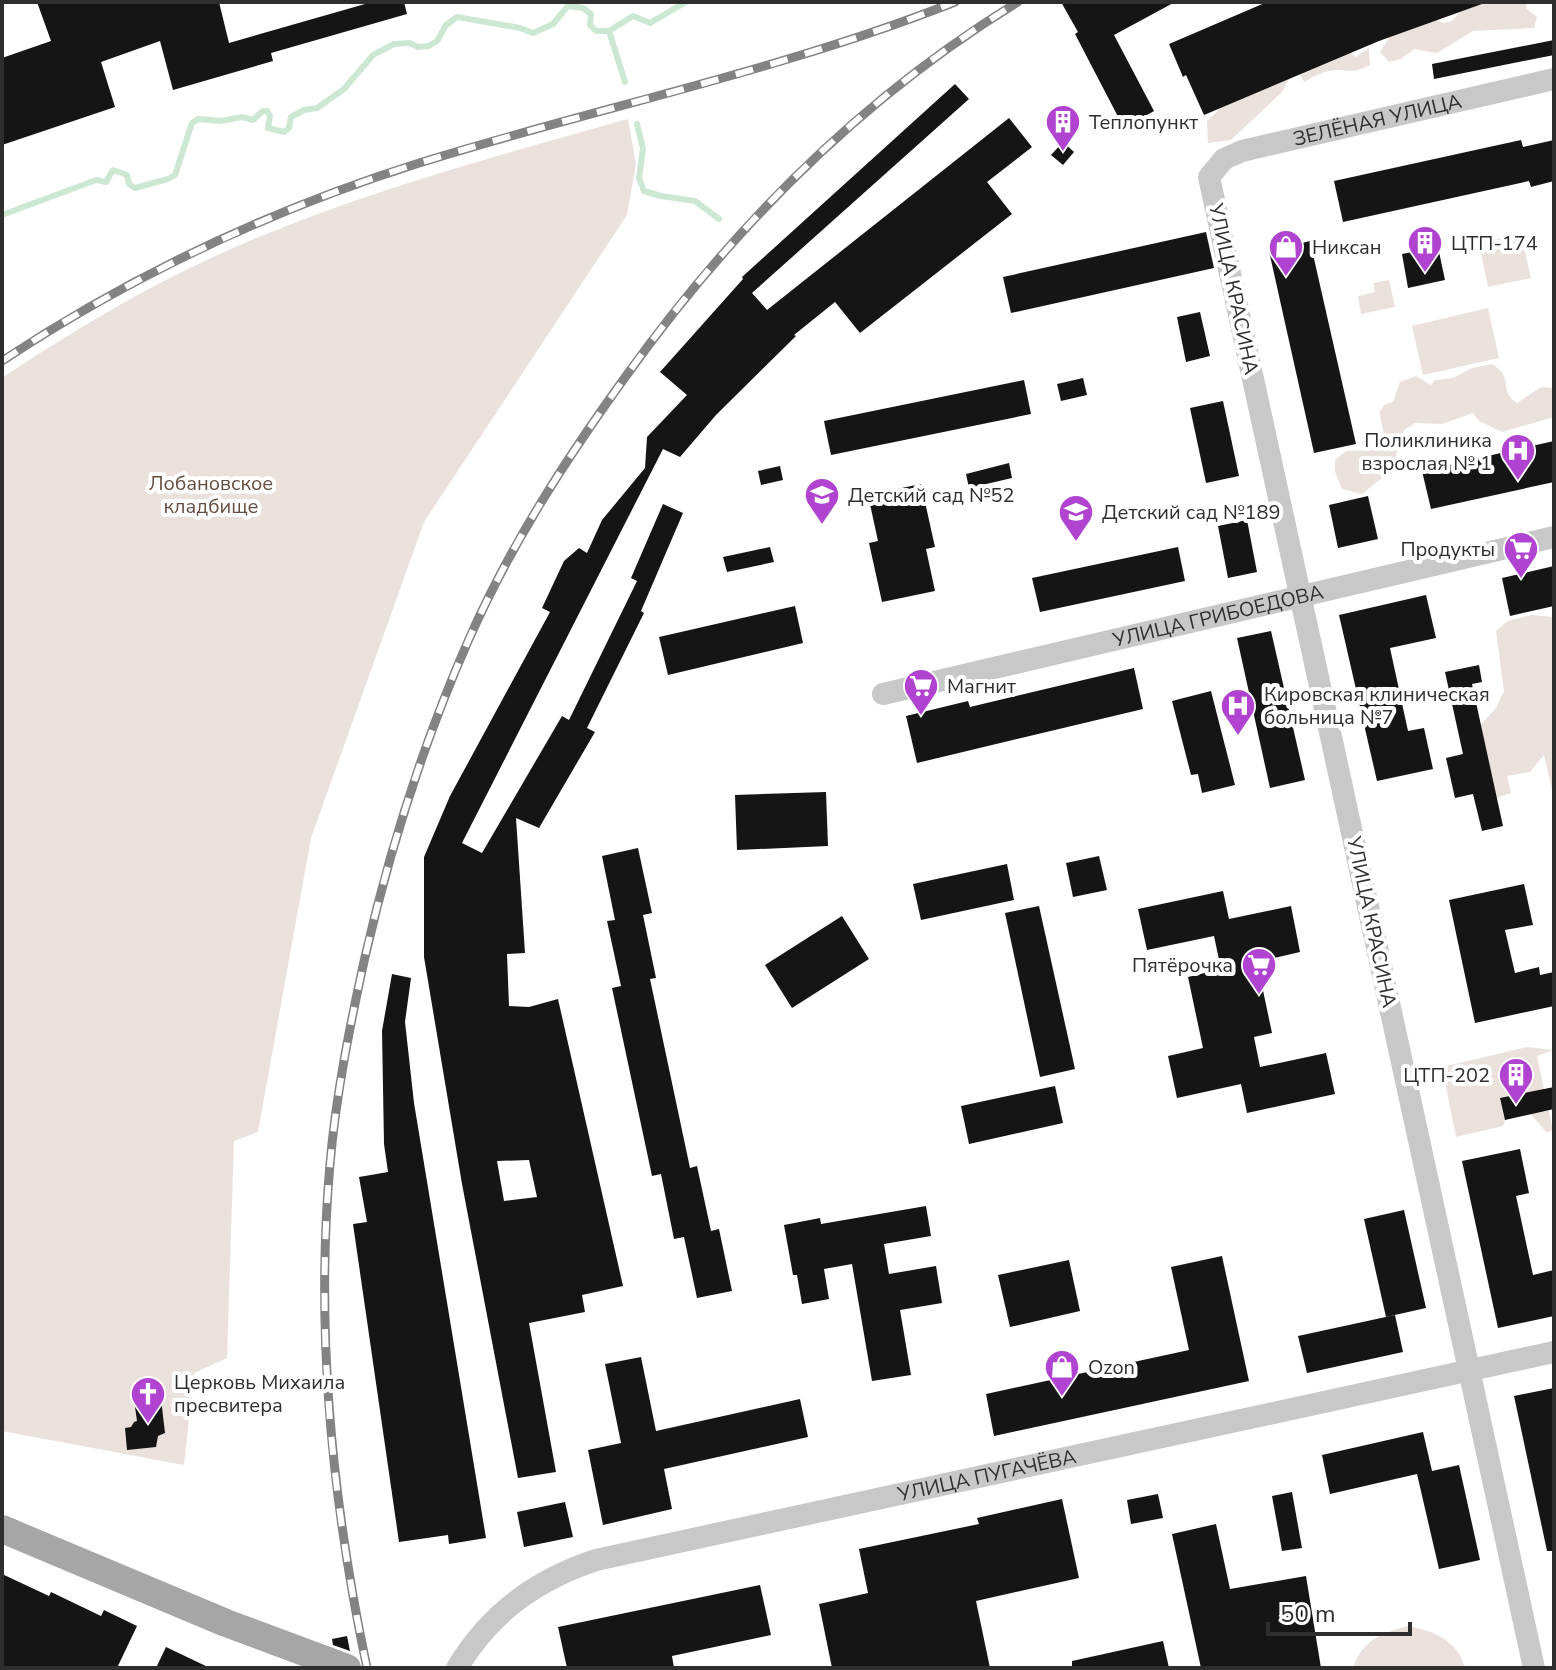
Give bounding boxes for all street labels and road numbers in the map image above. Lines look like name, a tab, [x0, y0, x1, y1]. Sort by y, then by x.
street label: ЗЕЛЁНАЯ УЛИЦА	[1290, 88, 1465, 153]
street label: УЛИЦА КРАСИНА	[1202, 200, 1265, 377]
street label: УЛИЦА ГРИБОЕДОВА	[1109, 578, 1326, 654]
street label: УЛИЦА КРАСИНА	[1340, 833, 1403, 1010]
street label: УЛИЦА ПУГАЧЁВА	[894, 1443, 1079, 1508]

